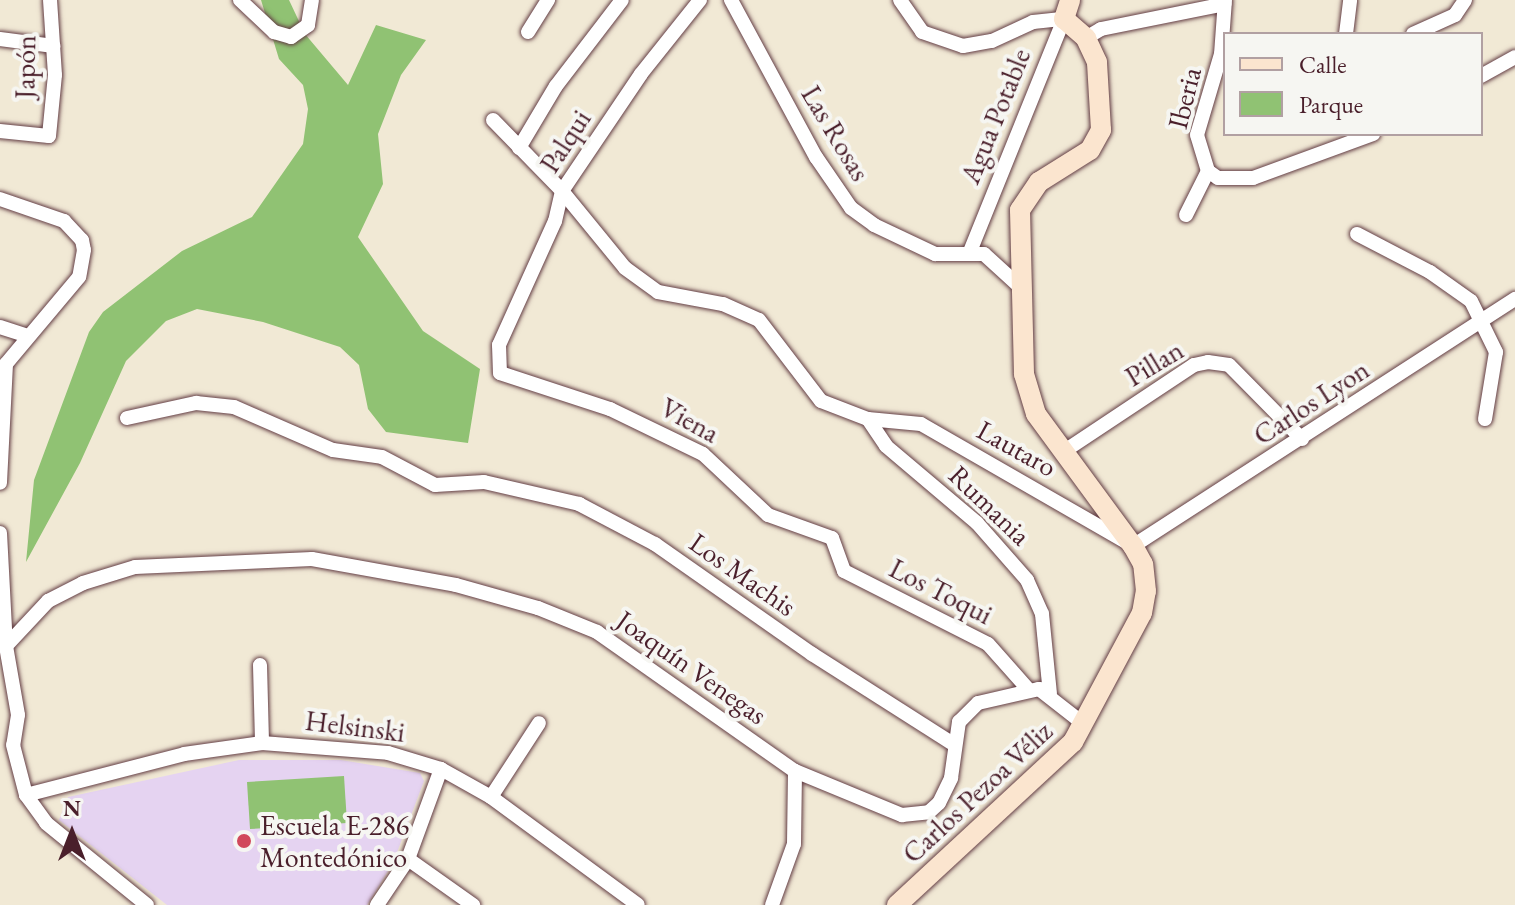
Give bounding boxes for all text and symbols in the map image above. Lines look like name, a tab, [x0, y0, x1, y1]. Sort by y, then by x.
legend	[1223, 32, 1483, 136]
street label: Japón	[8, 35, 42, 99]
street label: Agua Potable	[953, 44, 1037, 188]
text: Calle	[1299, 49, 1347, 80]
street label: Iberia	[1160, 64, 1208, 132]
street label: Las Rosas	[794, 79, 878, 187]
text: Parque	[1299, 89, 1363, 120]
street label: Palqui	[532, 103, 598, 179]
street label: Pillan	[1119, 333, 1189, 393]
street label: Carlos Lyon	[1247, 352, 1375, 452]
street label: Viena	[655, 390, 725, 450]
street label: Lautaro	[971, 413, 1063, 483]
street label: Rumania	[942, 458, 1038, 552]
street label: Los Machis	[683, 525, 803, 623]
street label: Los Toqui	[884, 551, 998, 631]
street label: Joaquín Venegas	[610, 603, 774, 731]
street label: Helsinski	[303, 703, 407, 749]
street label: Carlos Pezoa Véliz	[895, 714, 1059, 870]
north arrow	[32, 793, 112, 873]
text: N	[63, 794, 81, 823]
place label: Escuela E-286 Montedónico	[260, 808, 409, 874]
marker: Escuela E-286 Montedónico	[235, 832, 253, 850]

